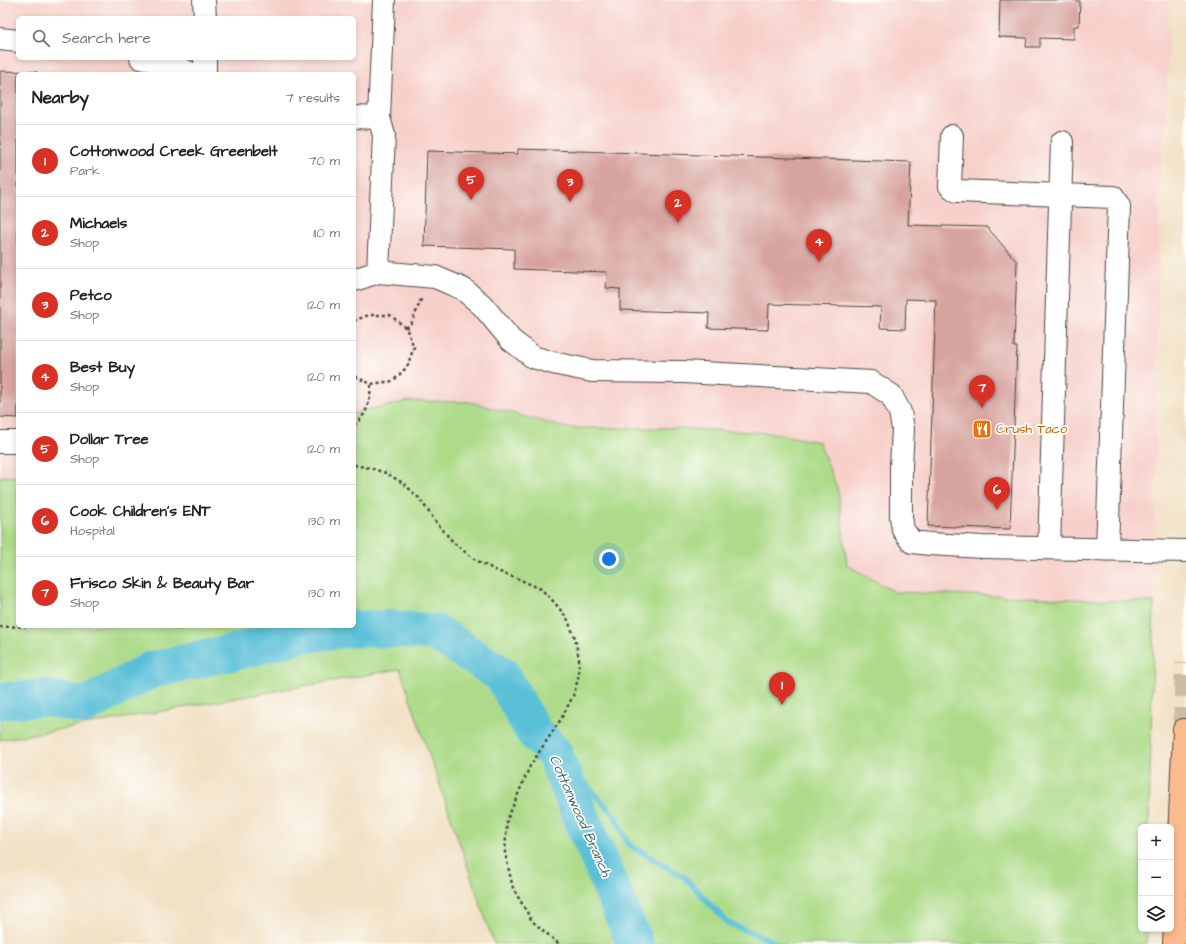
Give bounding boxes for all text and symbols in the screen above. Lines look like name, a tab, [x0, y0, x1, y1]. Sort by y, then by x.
search box	[16, 16, 356, 60]
icon: search	[30, 27, 52, 49]
text: Search here	[62, 28, 151, 49]
text: Nearby	[32, 86, 89, 110]
text: 7 results	[286, 89, 340, 107]
text: Cottonwood Creek Greenbelt	[70, 141, 278, 162]
text: 1	[44, 152, 46, 170]
text: 70 m	[308, 152, 340, 170]
text: Park	[70, 162, 100, 180]
pin: 5	[458, 167, 484, 200]
pin: 3	[557, 169, 583, 202]
pin: 2	[665, 190, 691, 223]
text: Michaels	[70, 213, 127, 234]
text: 2	[41, 224, 49, 242]
text: 110 m	[313, 224, 340, 242]
pin: 4	[806, 229, 832, 262]
text: Shop	[70, 234, 99, 252]
text: Petco	[70, 285, 112, 306]
text: 3	[42, 296, 48, 314]
text: 120 m	[307, 296, 340, 314]
text: Shop	[70, 306, 99, 324]
text: Best Buy	[70, 357, 135, 378]
text: 4	[41, 368, 49, 386]
text: 120 m	[307, 368, 340, 386]
pin: 7	[969, 375, 995, 408]
text: Shop	[70, 378, 99, 396]
restaurant icon: Crush Taco	[971, 418, 993, 440]
place label: Crush Taco	[996, 420, 1068, 438]
text: Dollar Tree	[70, 429, 149, 450]
text: 5	[40, 440, 50, 458]
text: 120 m	[307, 440, 340, 458]
text: Shop	[70, 450, 99, 468]
pin: 6	[984, 477, 1010, 510]
text: Cook Children’s ENT	[70, 501, 211, 522]
text: 6	[41, 512, 49, 530]
text: 130 m	[308, 512, 340, 530]
text: Hospital	[70, 522, 115, 540]
your location	[599, 549, 619, 569]
text: Frisco Skin & Beauty Bar	[70, 573, 254, 594]
text: 7	[41, 584, 49, 602]
text: 130 m	[308, 584, 340, 602]
text: Shop	[70, 594, 99, 612]
pin: 1	[769, 672, 795, 705]
water label: Cottonwood Branch	[544, 752, 616, 881]
map controls	[1138, 824, 1174, 932]
button: +	[1138, 824, 1174, 860]
button: −	[1138, 860, 1174, 896]
button: layers	[1138, 896, 1174, 932]

